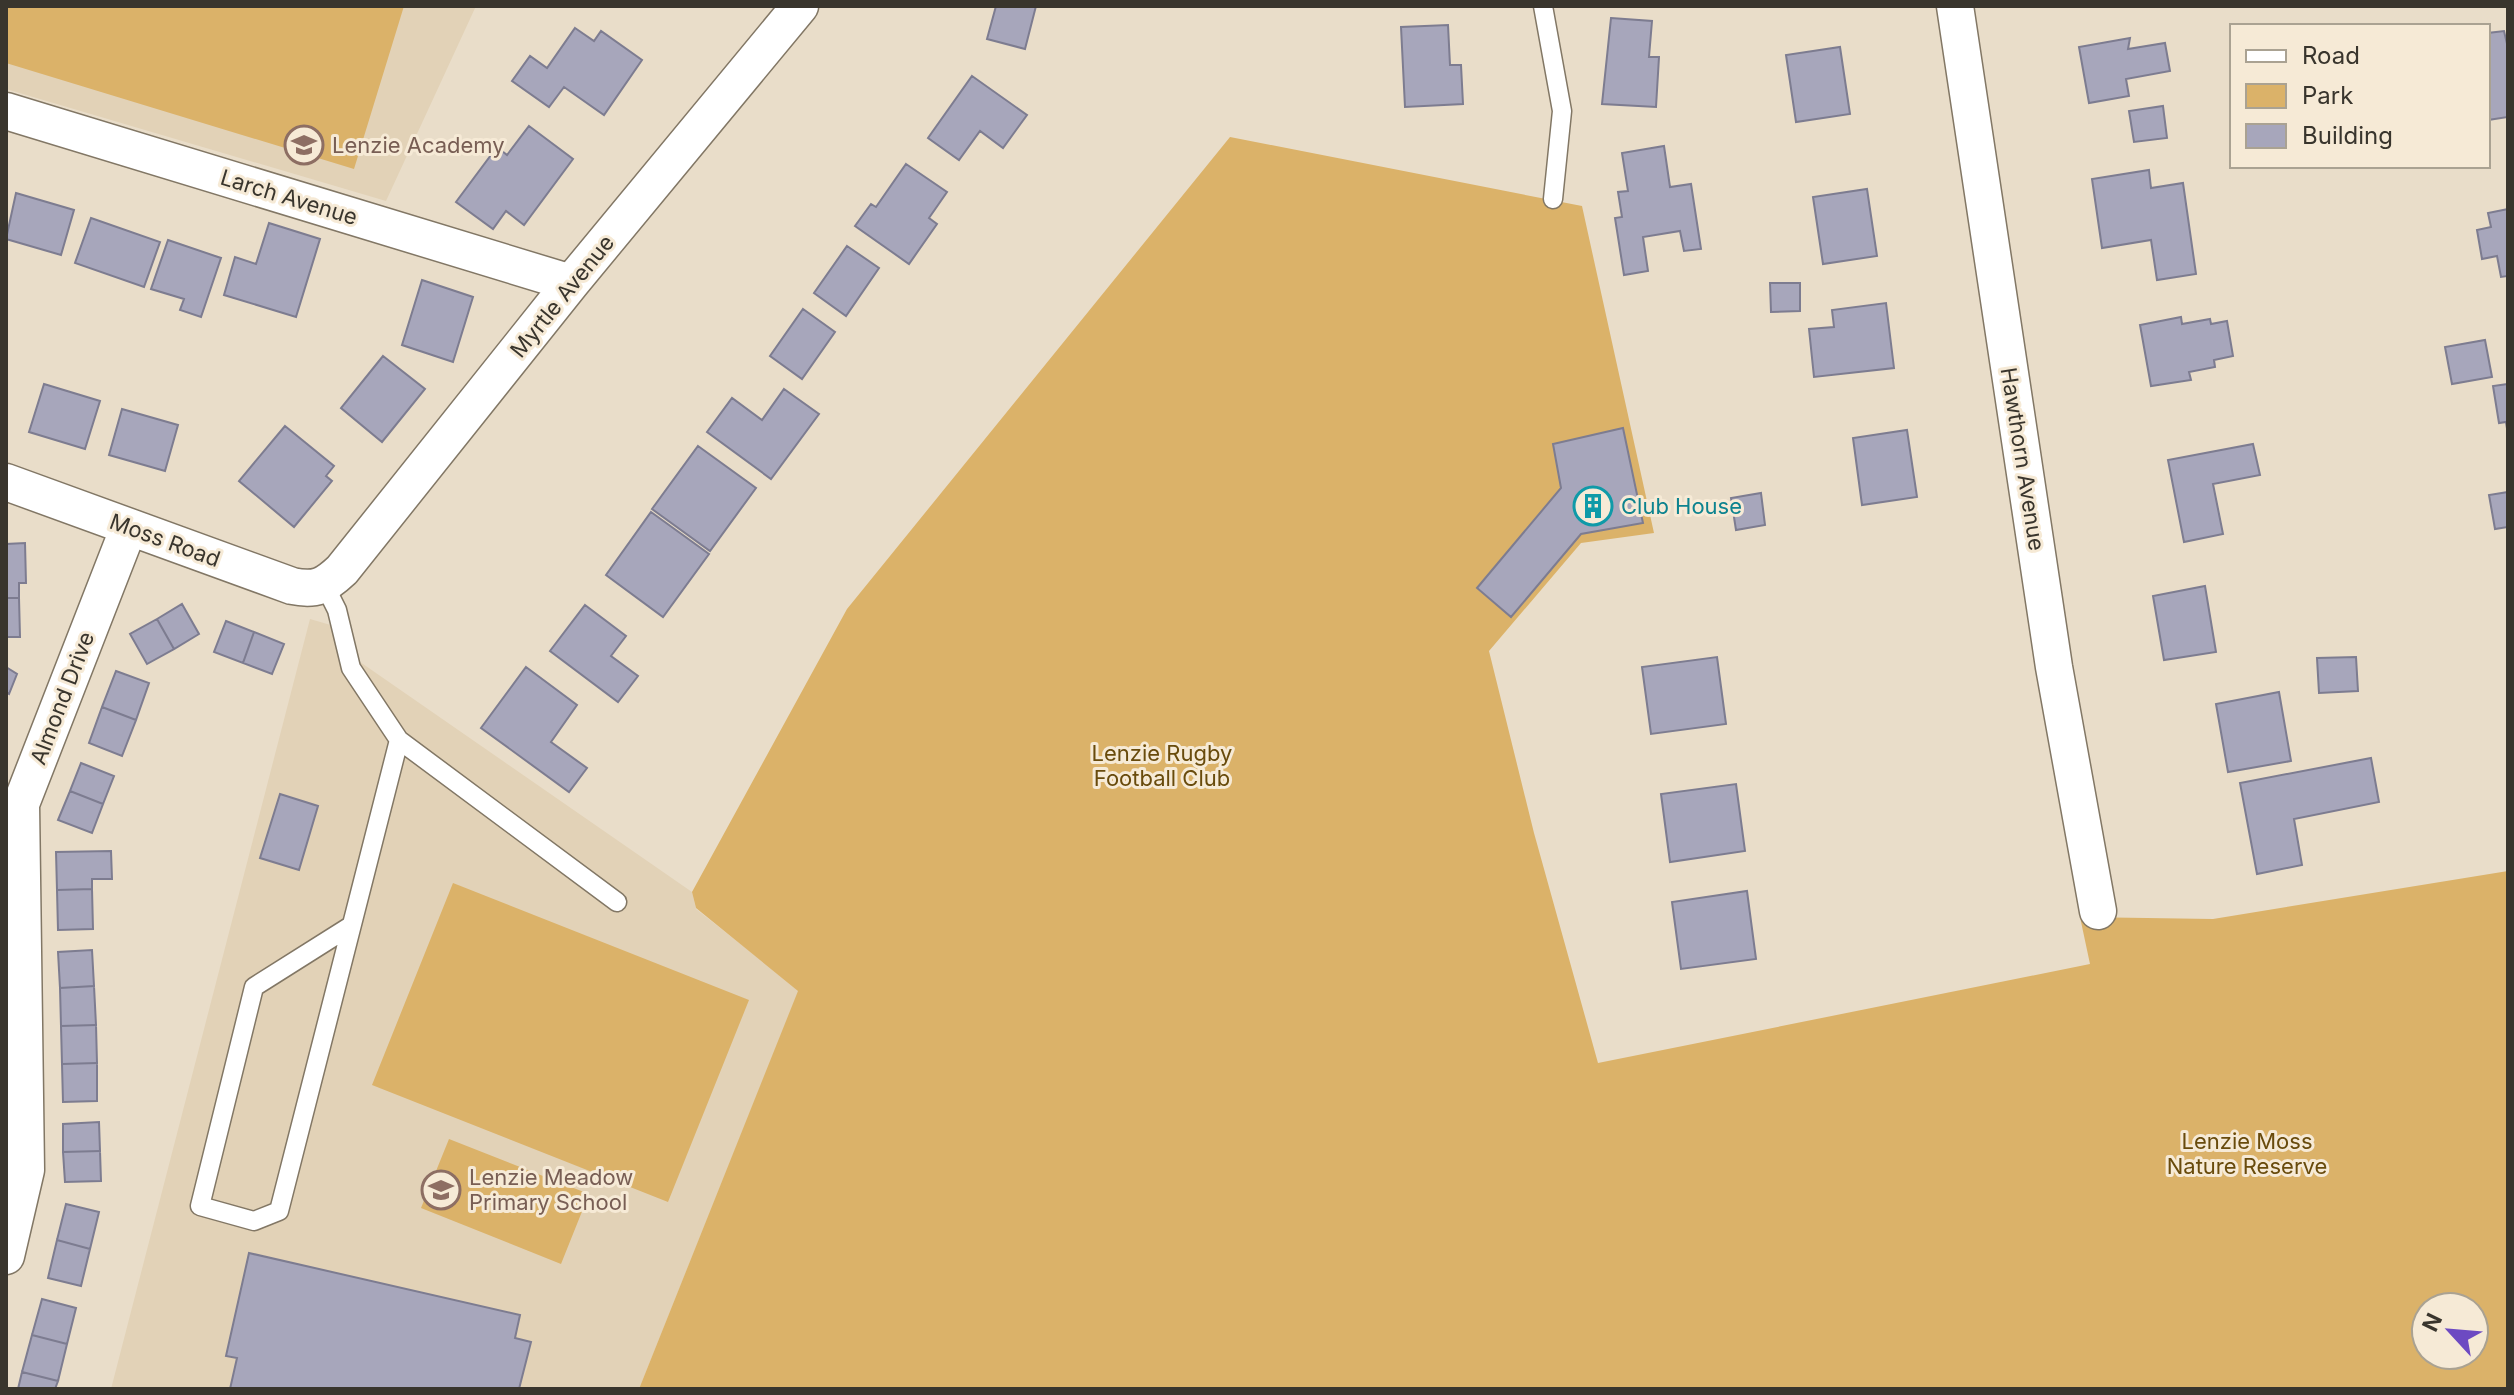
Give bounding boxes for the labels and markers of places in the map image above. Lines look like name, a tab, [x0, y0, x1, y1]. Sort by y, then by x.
school or university icon: Lenzie Academy	[283, 124, 325, 166]
place label: Lenzie Academy	[332, 132, 505, 158]
building icon: Club House	[1572, 485, 1614, 527]
place label: Club House	[1621, 493, 1742, 519]
place label: Lenzie Meadow Primary School	[469, 1164, 633, 1215]
school or university icon: Lenzie Meadow Primary School	[420, 1169, 462, 1211]

